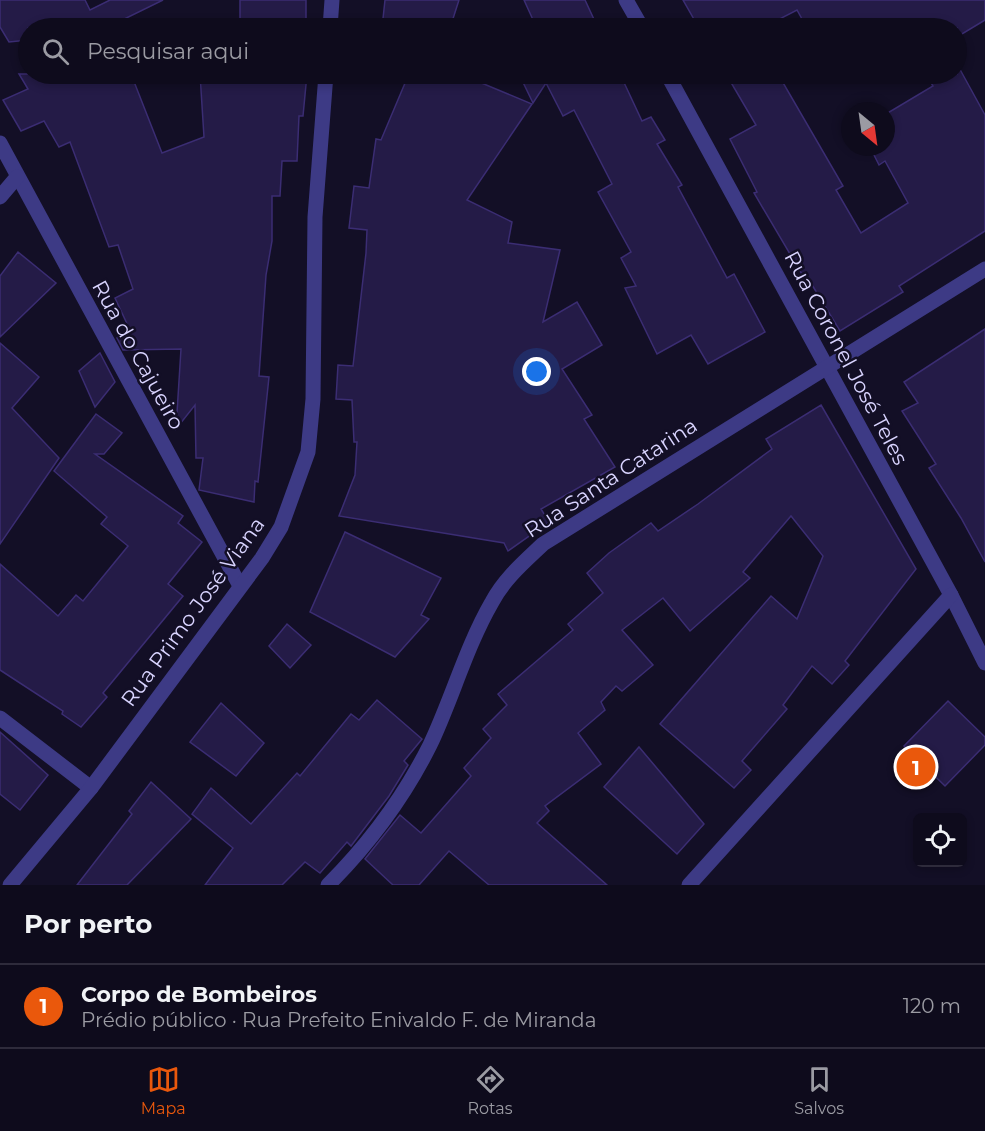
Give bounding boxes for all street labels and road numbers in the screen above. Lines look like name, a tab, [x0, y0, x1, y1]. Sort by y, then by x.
street label: Rua Coronel José Teles	[779, 247, 913, 469]
street label: Rua do Cajueiro	[87, 276, 190, 434]
street label: Rua Santa Catarina	[520, 412, 702, 543]
street label: Rua Primo José Viana	[116, 512, 270, 711]

